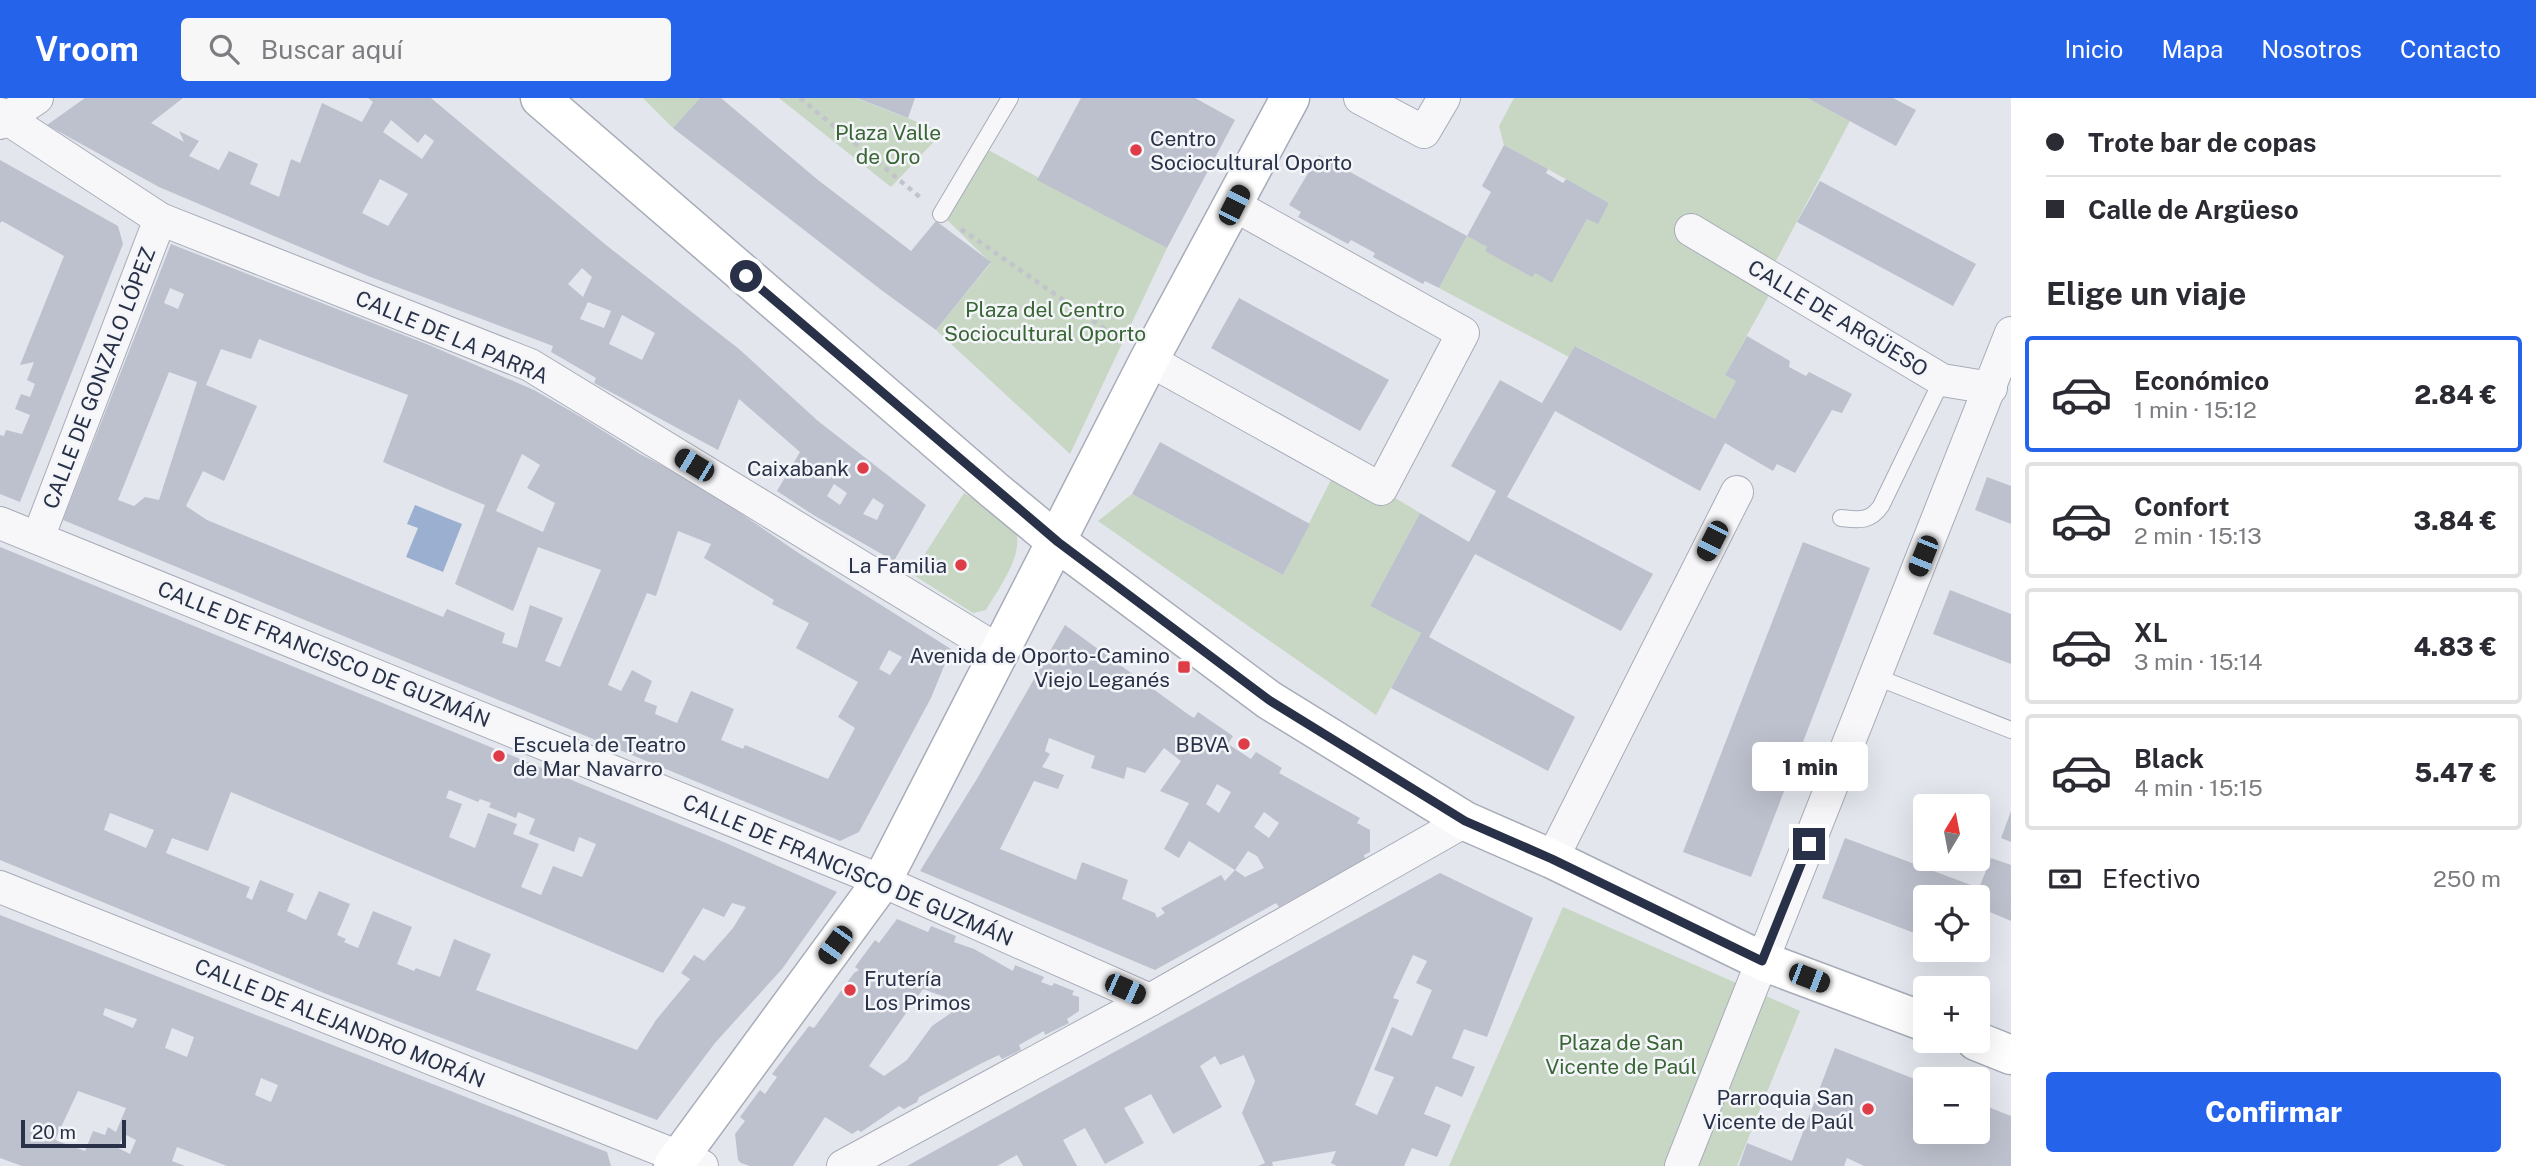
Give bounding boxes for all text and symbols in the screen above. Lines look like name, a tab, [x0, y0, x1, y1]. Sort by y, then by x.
search box	[181, 18, 671, 81]
text: Vroom	[35, 30, 139, 68]
icon: search	[205, 30, 243, 68]
text: Buscar aquí	[261, 34, 403, 65]
text: Inicio	[2064, 35, 2123, 63]
text: Mapa	[2161, 35, 2223, 63]
text: Nosotros	[2261, 35, 2362, 63]
text: Contacto	[2400, 35, 2501, 63]
park label: Plaza Valle de Oro	[835, 120, 941, 169]
place label: Centro Sociocultural Oporto	[1150, 126, 1352, 175]
text: Trote bar de copas	[2088, 127, 2316, 158]
marker: Centro Sociocultural Oporto	[1128, 142, 1144, 158]
car	[1216, 182, 1253, 228]
text: Calle de Argüeso	[2088, 194, 2299, 225]
street label: CALLE DE GONZALO LÓPEZ	[37, 244, 161, 512]
street label: CALLE DE ARGÜESO	[1743, 254, 1933, 382]
route start	[730, 260, 762, 292]
text: Elige un viaje	[2046, 275, 2246, 312]
street label: CALLE DE LA PARRA	[352, 285, 552, 389]
park label: Plaza del Centro Sociocultural Oporto	[944, 297, 1146, 346]
icon: car	[2050, 363, 2113, 426]
text: Económico	[2134, 365, 2269, 396]
text: 2.84 €	[2414, 379, 2497, 410]
text: 1 min · 15:12	[2134, 396, 2257, 423]
car	[671, 445, 718, 485]
place label: Caixabank	[747, 456, 849, 481]
marker: Caixabank	[855, 460, 871, 476]
icon: car	[2050, 489, 2113, 552]
text: Confort	[2134, 491, 2230, 522]
text: 3.84 €	[2414, 505, 2497, 536]
car	[1694, 518, 1731, 564]
text: 2 min · 15:13	[2134, 522, 2262, 549]
car	[1906, 533, 1941, 579]
place label: La Familia	[848, 553, 947, 578]
marker: La Familia	[953, 557, 969, 573]
street label: CALLE DE FRANCISCO DE GUZMÁN	[154, 576, 494, 732]
icon: car	[2050, 615, 2113, 678]
text: XL	[2134, 617, 2168, 648]
text: 4.83 €	[2413, 631, 2497, 662]
place label: Avenida de Oporto-Camino Viejo Leganés	[910, 643, 1170, 692]
text: 3 min · 15:14	[2134, 648, 2263, 675]
marker: Avenida de Oporto-Camino Viejo Leganés	[1176, 659, 1192, 675]
place label: Escuela de Teatro de Mar Navarro	[513, 732, 686, 781]
place label: BBVA	[1176, 732, 1230, 757]
marker: BBVA	[1236, 736, 1252, 752]
icon: car	[2050, 741, 2113, 804]
callout: 1 min	[1751, 742, 1867, 792]
text: Black	[2134, 743, 2204, 774]
marker: Escuela de Teatro de Mar Navarro	[491, 748, 507, 764]
text: 1 min	[1782, 753, 1838, 780]
text: 5.47 €	[2414, 757, 2497, 788]
text: 4 min · 15:15	[2134, 774, 2263, 801]
street label: CALLE DE FRANCISCO DE GUZMÁN	[679, 789, 1017, 951]
north arrow	[1913, 794, 1990, 872]
map controls	[1913, 794, 1990, 1144]
route end	[1793, 828, 1825, 860]
icon: cash	[2046, 860, 2084, 898]
text: Efectivo	[2102, 863, 2200, 894]
text: 250 m	[2433, 865, 2501, 892]
button: locate	[1913, 885, 1990, 962]
car	[815, 922, 856, 968]
street label: CALLE DE ALEJANDRO MORÁN	[191, 953, 489, 1093]
car	[1786, 961, 1833, 995]
place label: Frutería Los Primos	[864, 966, 971, 1015]
car	[1102, 971, 1149, 1007]
button: +	[1913, 976, 1990, 1053]
marker: Frutería Los Primos	[842, 982, 858, 998]
park label: Plaza de San Vicente de Paúl	[1545, 1030, 1697, 1079]
button: −	[1913, 1067, 1990, 1144]
button: Confirmar	[2046, 1072, 2501, 1152]
place label: Parroquia San Vicente de Paúl	[1702, 1085, 1854, 1134]
marker: Parroquia San Vicente de Paúl	[1860, 1101, 1876, 1117]
scale bar	[21, 1117, 126, 1149]
text: 20 m	[32, 1121, 76, 1143]

